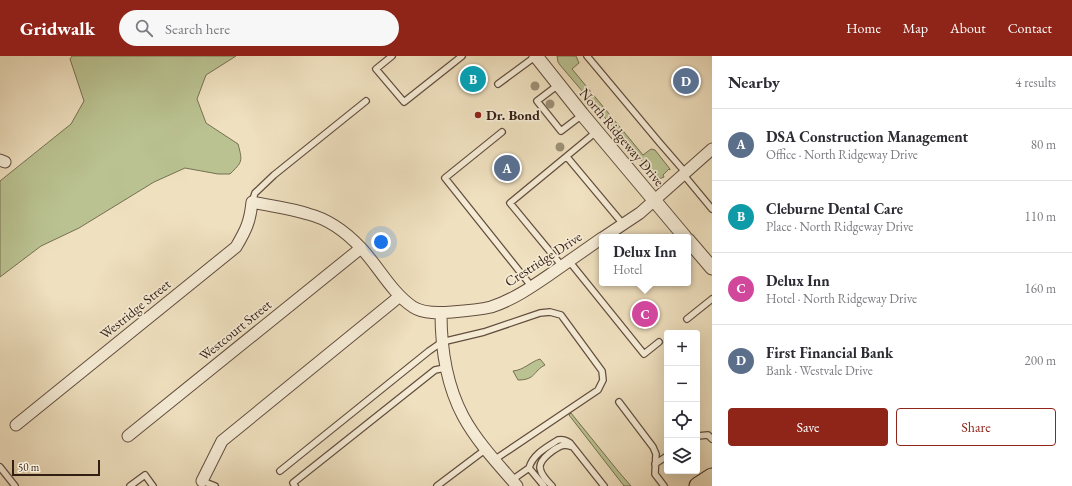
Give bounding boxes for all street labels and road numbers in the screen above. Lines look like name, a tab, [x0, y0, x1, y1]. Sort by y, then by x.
street label: North Ridgeway Drive	[576, 84, 669, 190]
street label: Crestridge Drive	[501, 227, 585, 291]
street label: Westridge Street	[96, 275, 175, 343]
street label: Westcourt Street	[195, 295, 275, 365]

